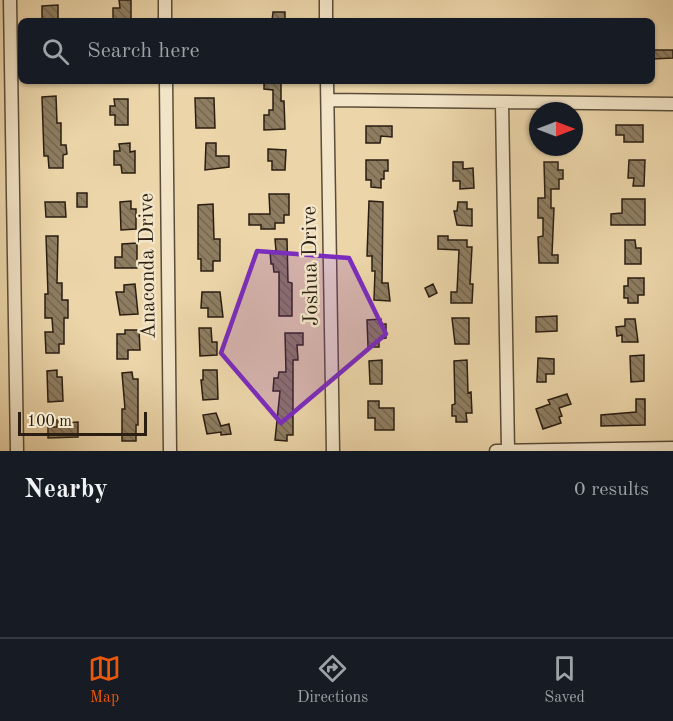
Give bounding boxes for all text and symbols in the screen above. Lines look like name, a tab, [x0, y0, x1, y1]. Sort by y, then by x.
search box	[18, 18, 655, 84]
icon: search	[39, 35, 72, 68]
text: Search here	[87, 40, 200, 62]
north arrow	[529, 102, 583, 156]
street label: Anaconda Drive	[136, 193, 160, 339]
street label: Joshua Drive	[299, 206, 323, 326]
scale bar	[18, 409, 147, 436]
text: 100 m	[27, 414, 72, 430]
text: Nearby	[24, 477, 108, 503]
text: 0 results	[574, 480, 649, 500]
tab: Map	[88, 652, 121, 708]
tab: Directions	[297, 652, 368, 708]
tab: Saved	[544, 652, 585, 708]

